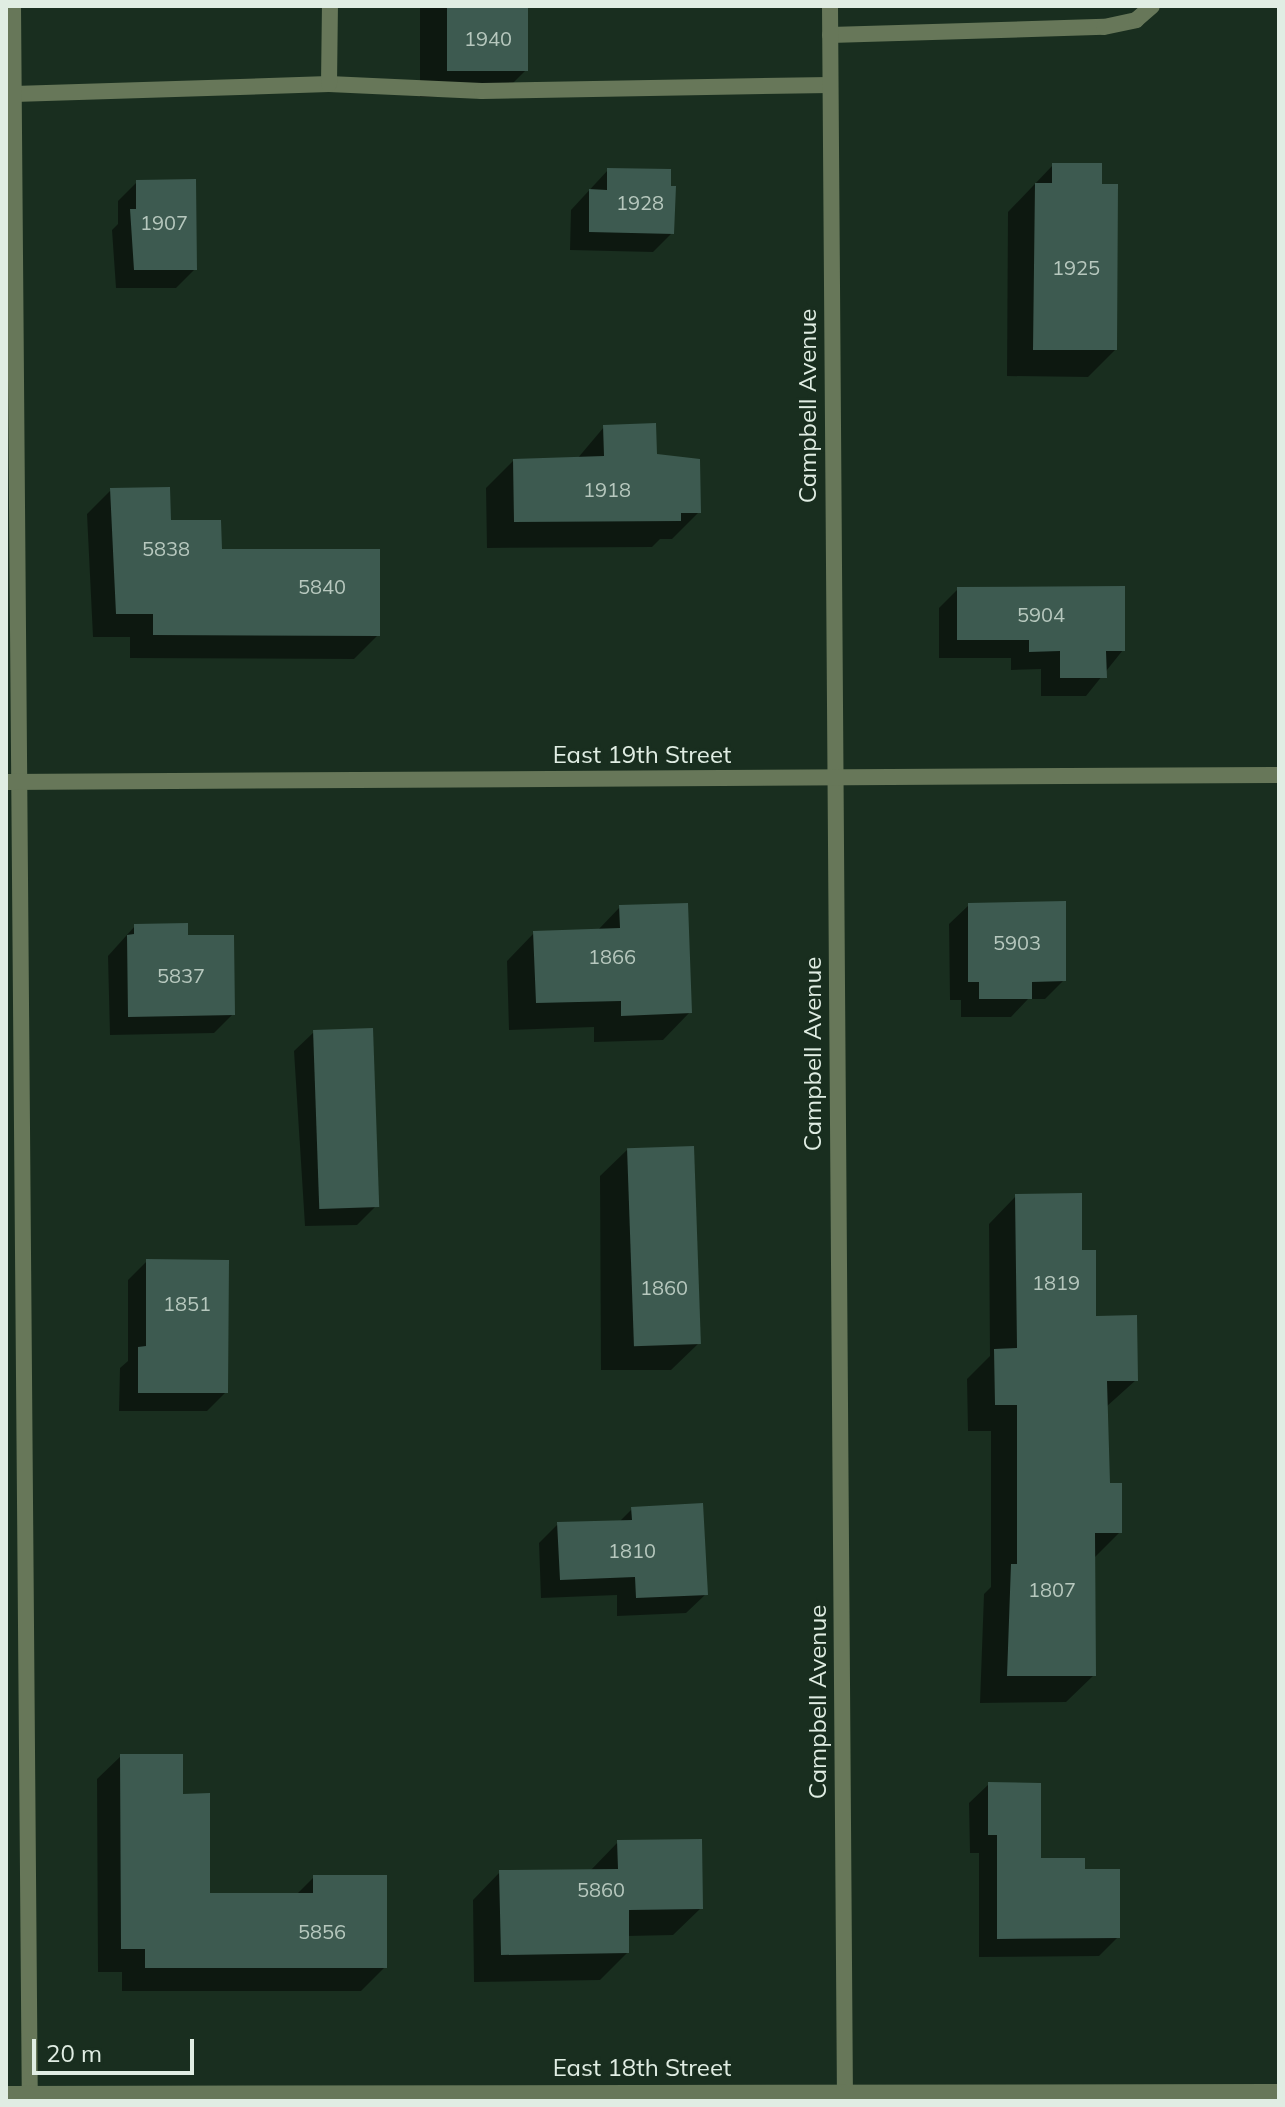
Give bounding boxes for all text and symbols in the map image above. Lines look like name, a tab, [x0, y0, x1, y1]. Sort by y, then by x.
house number: 1940	[464, 26, 512, 50]
house number: 1928	[616, 190, 664, 214]
house number: 1907	[140, 210, 188, 234]
house number: 1925	[1052, 255, 1100, 279]
street label: Campbell Avenue	[794, 309, 822, 503]
house number: 1918	[583, 477, 631, 501]
house number: 5838	[142, 536, 190, 560]
house number: 5840	[298, 574, 346, 598]
house number: 5904	[1017, 602, 1065, 626]
street label: East 19th Street	[553, 741, 731, 769]
house number: 5903	[993, 930, 1041, 954]
house number: 1866	[588, 944, 636, 968]
street label: Campbell Avenue	[799, 957, 827, 1151]
house number: 5837	[157, 963, 205, 987]
house number: 1819	[1032, 1270, 1080, 1294]
house number: 1860	[640, 1275, 688, 1299]
house number: 1851	[163, 1291, 211, 1315]
house number: 1810	[608, 1538, 656, 1562]
house number: 1807	[1028, 1577, 1076, 1601]
street label: Campbell Avenue	[804, 1605, 832, 1799]
house number: 5860	[577, 1877, 625, 1901]
house number: 5856	[298, 1919, 346, 1943]
scale bar	[36, 2023, 198, 2073]
text: 20 m	[46, 2038, 102, 2068]
street label: East 18th Street	[553, 2054, 731, 2082]

